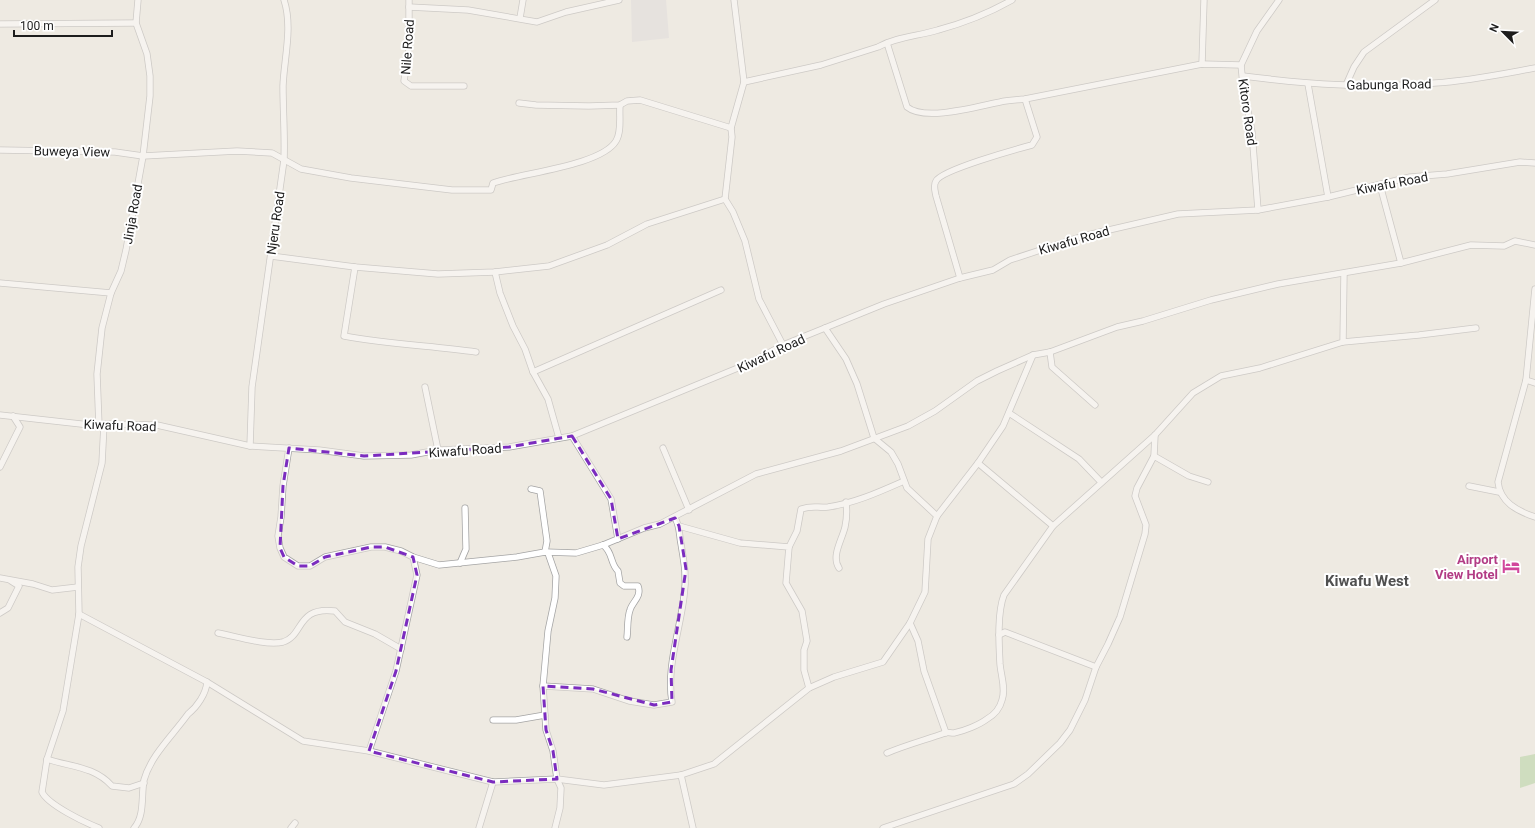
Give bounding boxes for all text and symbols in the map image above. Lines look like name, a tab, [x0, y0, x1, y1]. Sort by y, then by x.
scale bar	[14, 12, 112, 38]
north arrow	[1483, 12, 1523, 52]
text: 100 m	[20, 19, 54, 33]
street label: Nile Road	[398, 19, 417, 75]
text: N	[1487, 22, 1502, 34]
street label: Gabunga Road	[1346, 76, 1432, 93]
street label: Kitoro Road	[1235, 78, 1260, 147]
street label: Buweya View	[34, 143, 110, 160]
street label: Kiwafu Road	[1355, 169, 1429, 198]
street label: Jinja Road	[120, 183, 145, 245]
street label: Njeru Road	[264, 190, 287, 256]
street label: Kiwafu Road	[1037, 223, 1111, 258]
street label: Kiwafu Road	[735, 331, 807, 376]
street label: Kiwafu Road	[83, 417, 157, 434]
street label: Kiwafu Road	[428, 440, 502, 461]
place label: Airport View Hotel	[1435, 552, 1499, 582]
hotel icon: Airport View Hotel	[1501, 556, 1521, 576]
district label: Kiwafu West	[1325, 572, 1409, 590]

